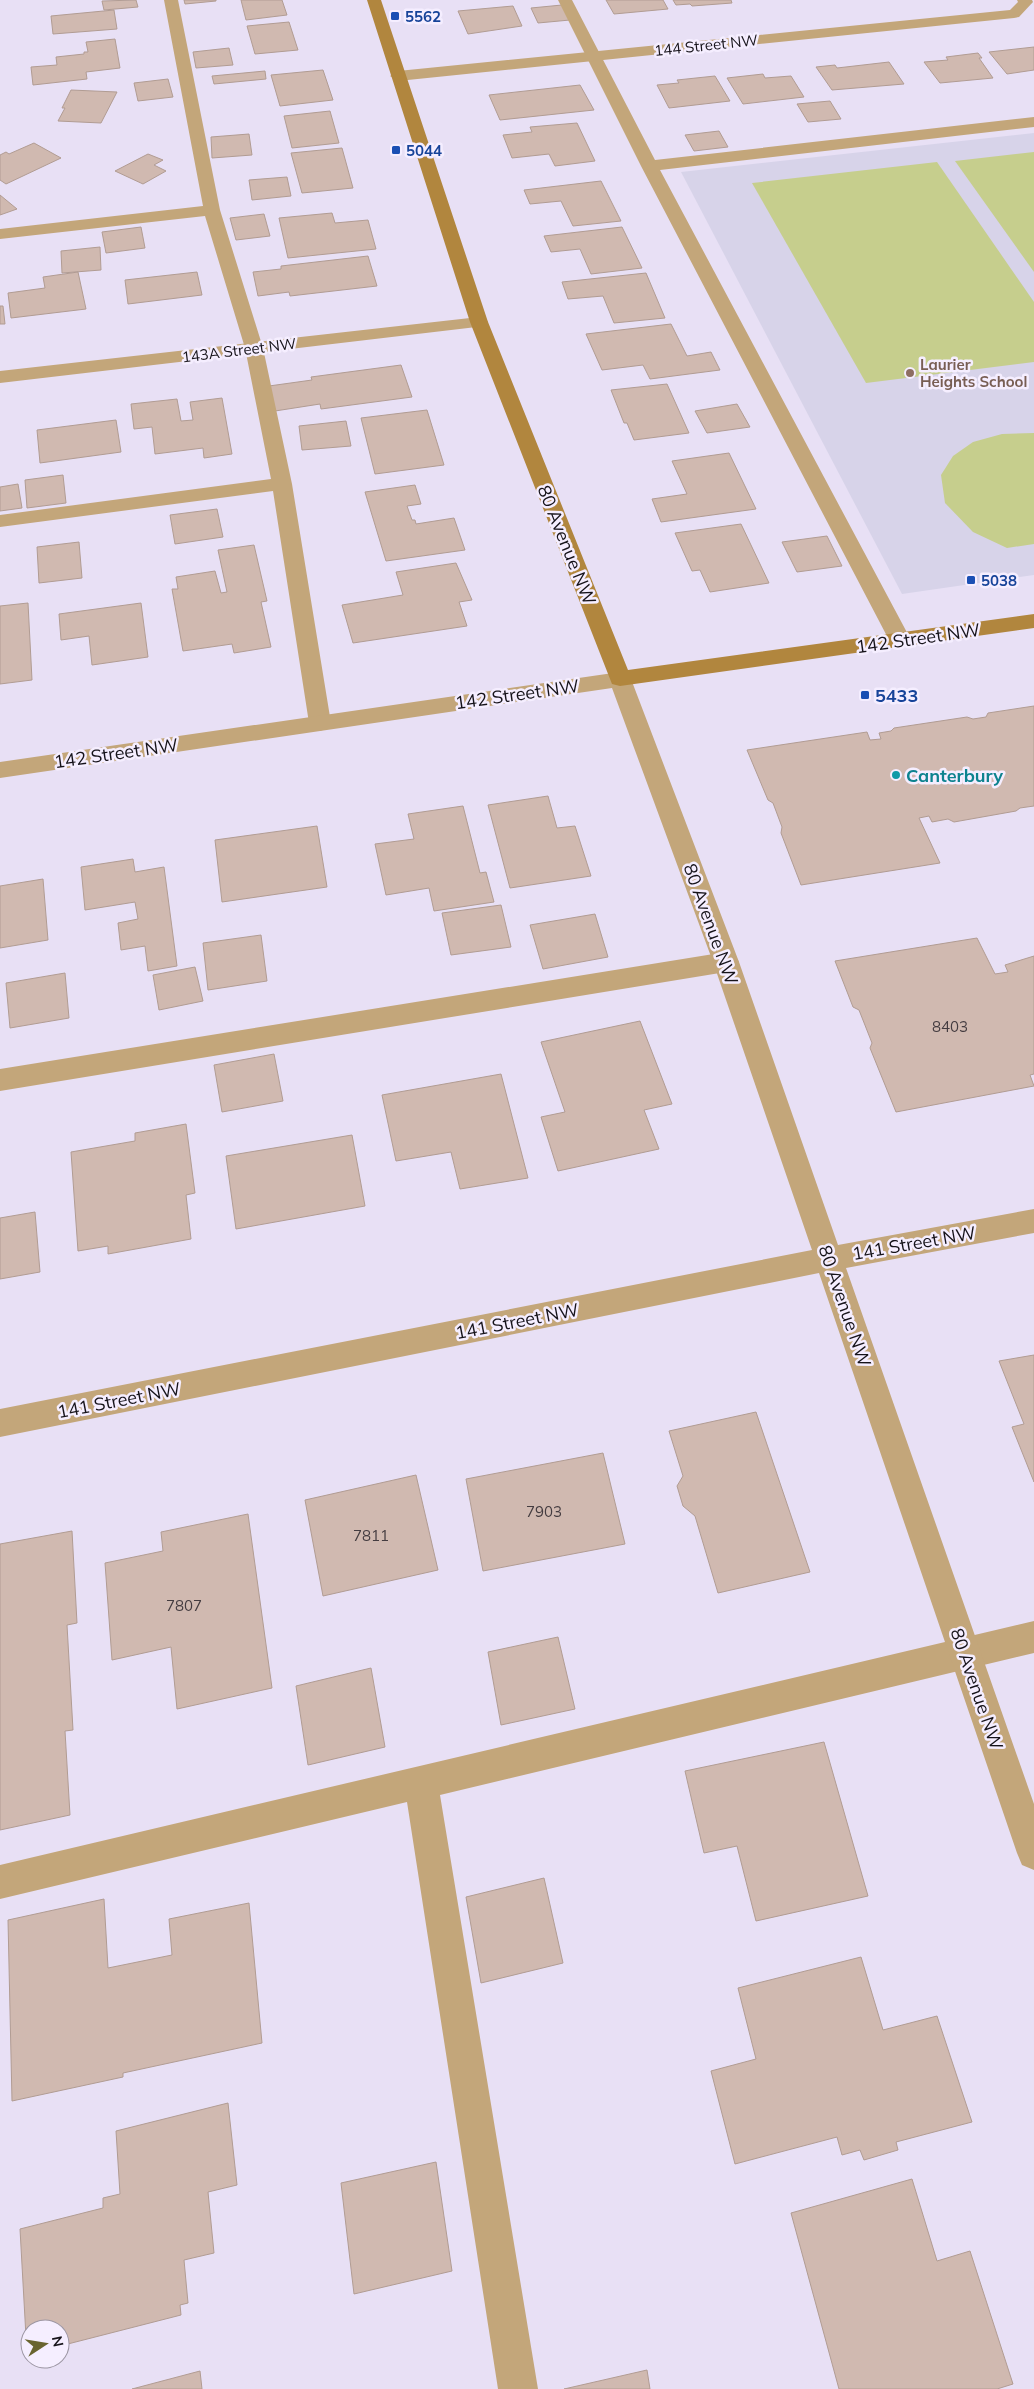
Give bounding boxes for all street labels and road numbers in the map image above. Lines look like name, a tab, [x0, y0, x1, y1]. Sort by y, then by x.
street label: 144 Street NW	[653, 30, 759, 60]
street label: 143A Street NW	[181, 334, 298, 366]
street label: 80 Avenue NW	[533, 482, 601, 608]
street label: 142 Street NW	[854, 618, 982, 658]
street label: 142 Street NW	[453, 674, 581, 714]
street label: 142 Street NW	[52, 733, 180, 773]
street label: 80 Avenue NW	[678, 860, 744, 988]
street label: 141 Street NW	[850, 1221, 978, 1265]
street label: 80 Avenue NW	[813, 1242, 877, 1370]
street label: 141 Street NW	[453, 1298, 581, 1344]
street label: 141 Street NW	[55, 1377, 183, 1423]
street label: 80 Avenue NW	[945, 1625, 1009, 1753]

